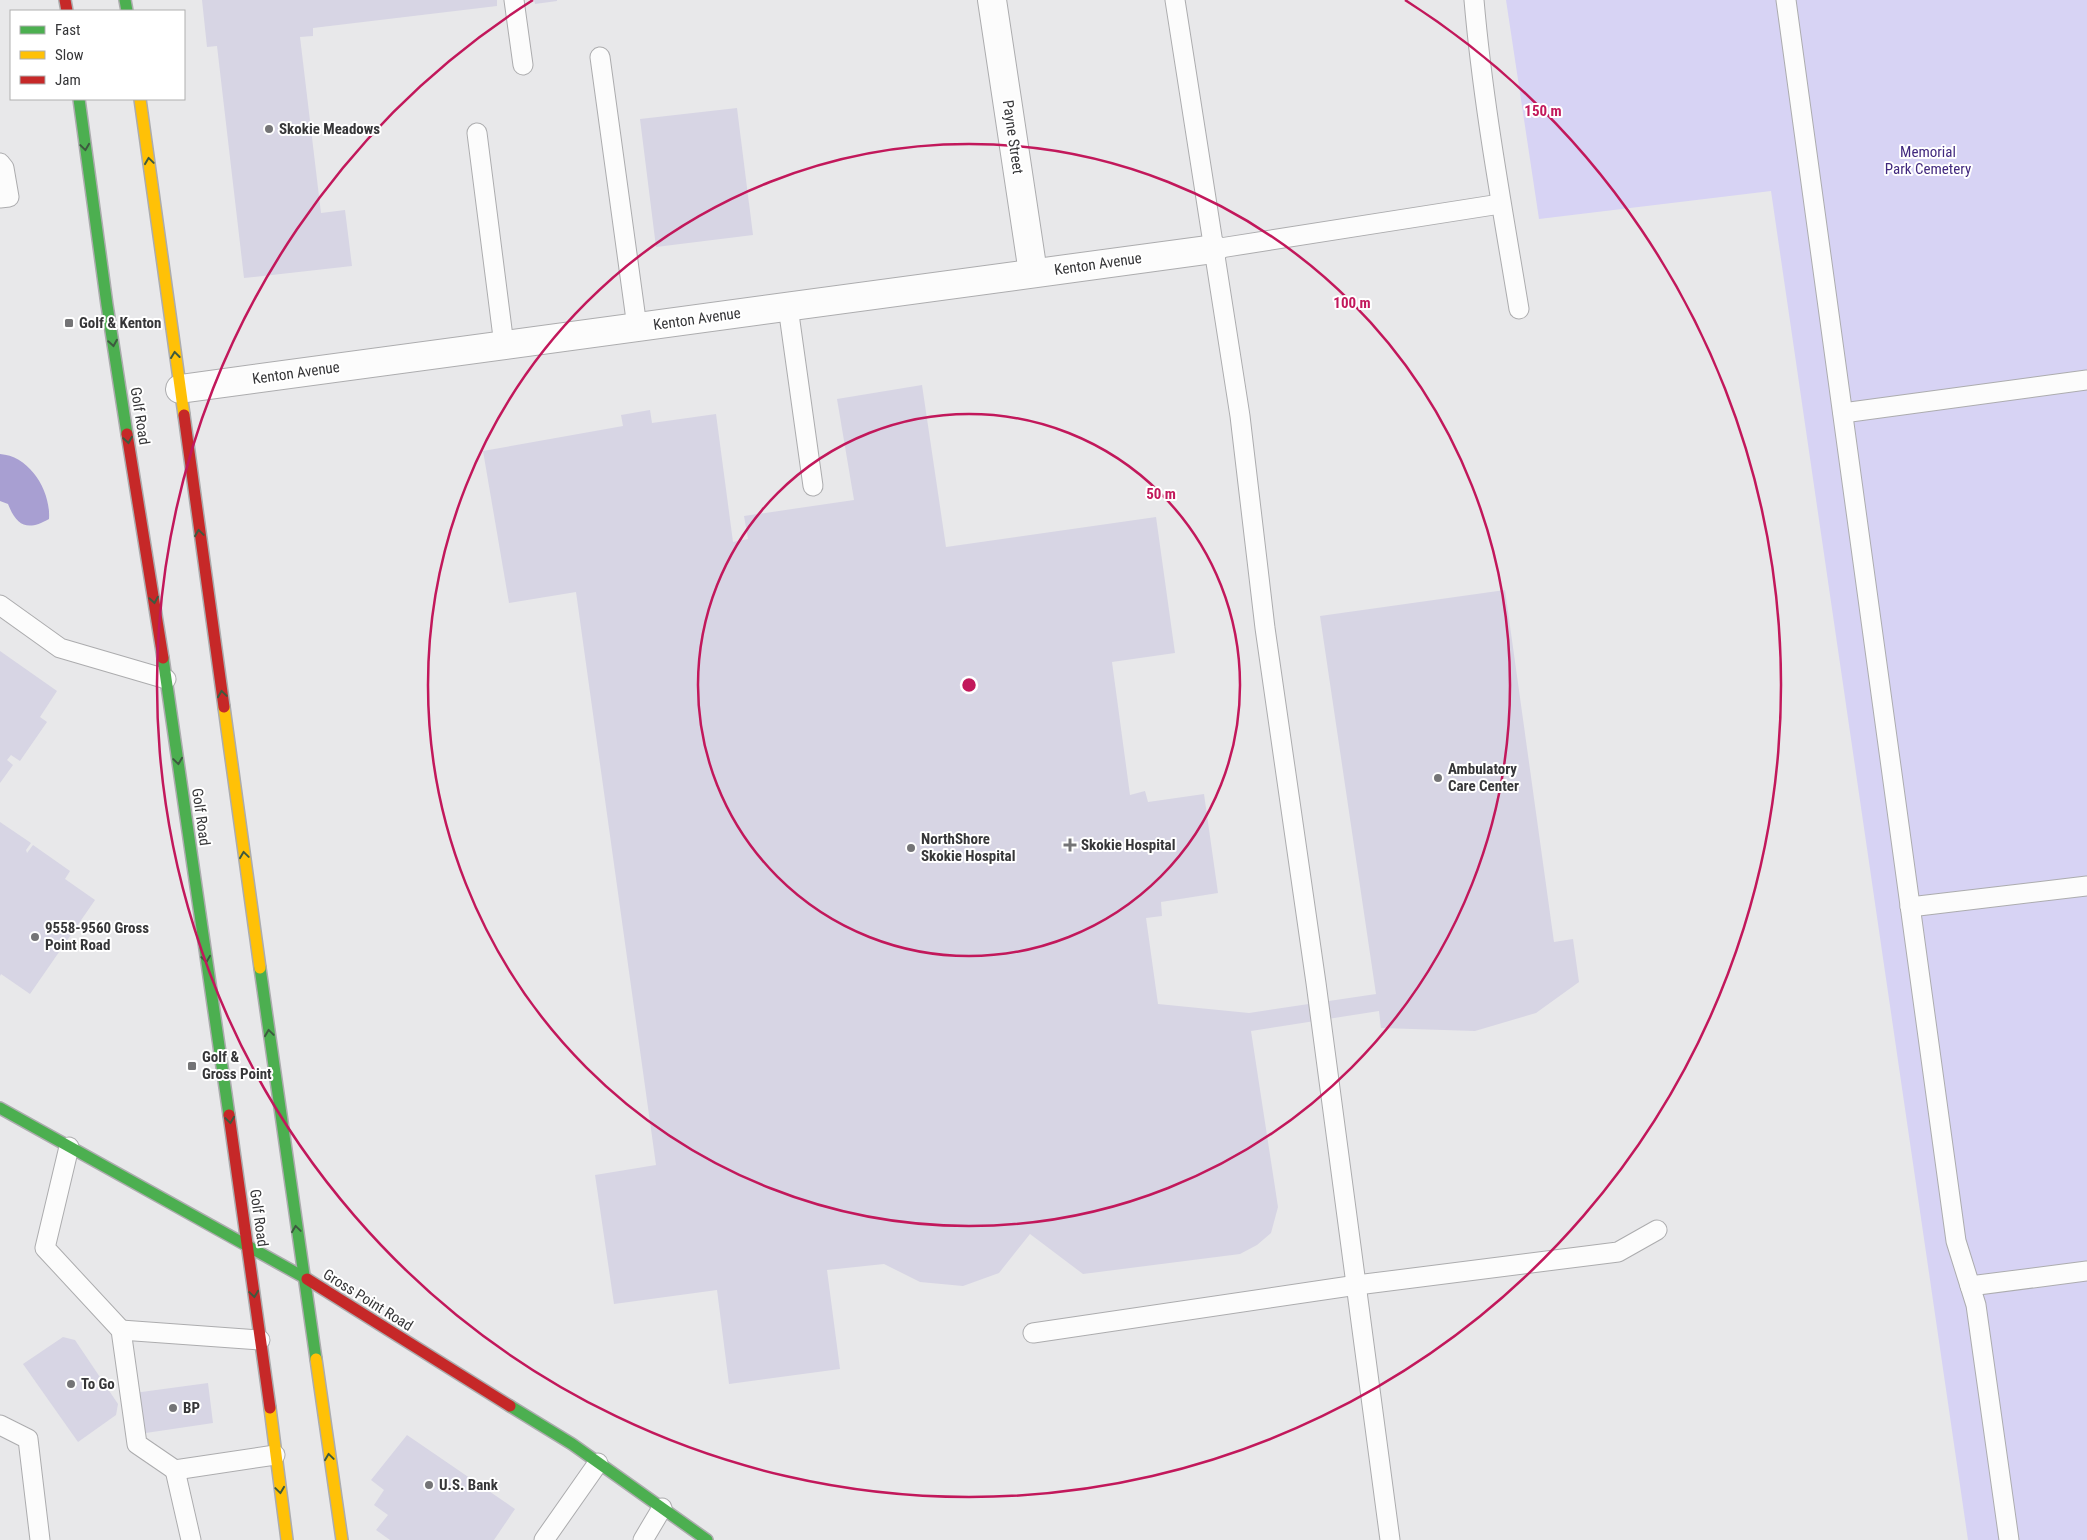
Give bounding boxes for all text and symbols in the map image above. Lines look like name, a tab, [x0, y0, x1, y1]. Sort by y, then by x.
legend	[10, 10, 185, 100]
text: Fast	[55, 21, 80, 39]
text: Slow	[55, 46, 84, 64]
text: Jam	[55, 71, 81, 89]
street label: Payne Street	[999, 99, 1027, 175]
text: 150 m	[1524, 102, 1562, 120]
place label: Skokie Meadows	[279, 120, 380, 138]
marker: Skokie Meadows	[263, 123, 275, 135]
one-way arrow	[79, 143, 90, 151]
park label: Memorial Park Cemetery	[1885, 143, 1971, 178]
one-way arrow	[144, 157, 155, 165]
street label: Kenton Avenue	[1053, 249, 1143, 279]
text: 100 m	[1333, 294, 1371, 312]
street label: Kenton Avenue	[652, 304, 742, 334]
place label: Golf & Kenton	[79, 314, 161, 332]
marker: Golf & Kenton	[63, 317, 75, 329]
one-way arrow	[107, 338, 117, 347]
one-way arrow	[170, 350, 181, 358]
street label: Kenton Avenue	[251, 358, 341, 388]
street label: Golf Road	[127, 386, 153, 446]
one-way arrow	[122, 436, 133, 444]
text: 50 m	[1146, 485, 1176, 503]
one-way arrow	[195, 529, 205, 537]
one-way arrow	[148, 596, 158, 605]
centre of rings	[960, 676, 978, 694]
one-way arrow	[217, 689, 227, 698]
one-way arrow	[172, 757, 183, 765]
place label: Ambulatory Care Center	[1448, 760, 1519, 795]
marker: Ambulatory Care Center	[1432, 772, 1444, 784]
street label: Golf Road	[188, 787, 214, 847]
place label: NorthShore Skokie Hospital	[921, 830, 1015, 865]
place label: Skokie Hospital	[1081, 836, 1175, 854]
marker: Skokie Hospital	[1063, 838, 1077, 852]
marker: NorthShore Skokie Hospital	[905, 842, 917, 854]
one-way arrow	[239, 850, 250, 858]
place label: 9558-9560 Gross Point Road	[45, 919, 149, 954]
marker: 9558-9560 Gross Point Road	[29, 931, 41, 943]
one-way arrow	[201, 955, 211, 963]
one-way arrow	[264, 1029, 275, 1037]
place label: Golf & Gross Point	[202, 1048, 272, 1083]
marker: Golf & Gross Point	[186, 1060, 198, 1072]
one-way arrow	[224, 1116, 235, 1124]
street label: Golf Road	[246, 1188, 272, 1248]
one-way arrow	[292, 1225, 302, 1233]
street label: Gross Point Road	[320, 1265, 416, 1335]
one-way arrow	[248, 1290, 259, 1298]
place label: To Go	[81, 1375, 115, 1393]
marker: To Go	[65, 1378, 77, 1390]
place label: BP	[183, 1399, 200, 1417]
marker: BP	[167, 1402, 179, 1414]
one-way arrow	[325, 1453, 335, 1461]
place label: U.S. Bank	[439, 1476, 499, 1494]
marker: U.S. Bank	[423, 1479, 435, 1491]
one-way arrow	[274, 1486, 285, 1494]

